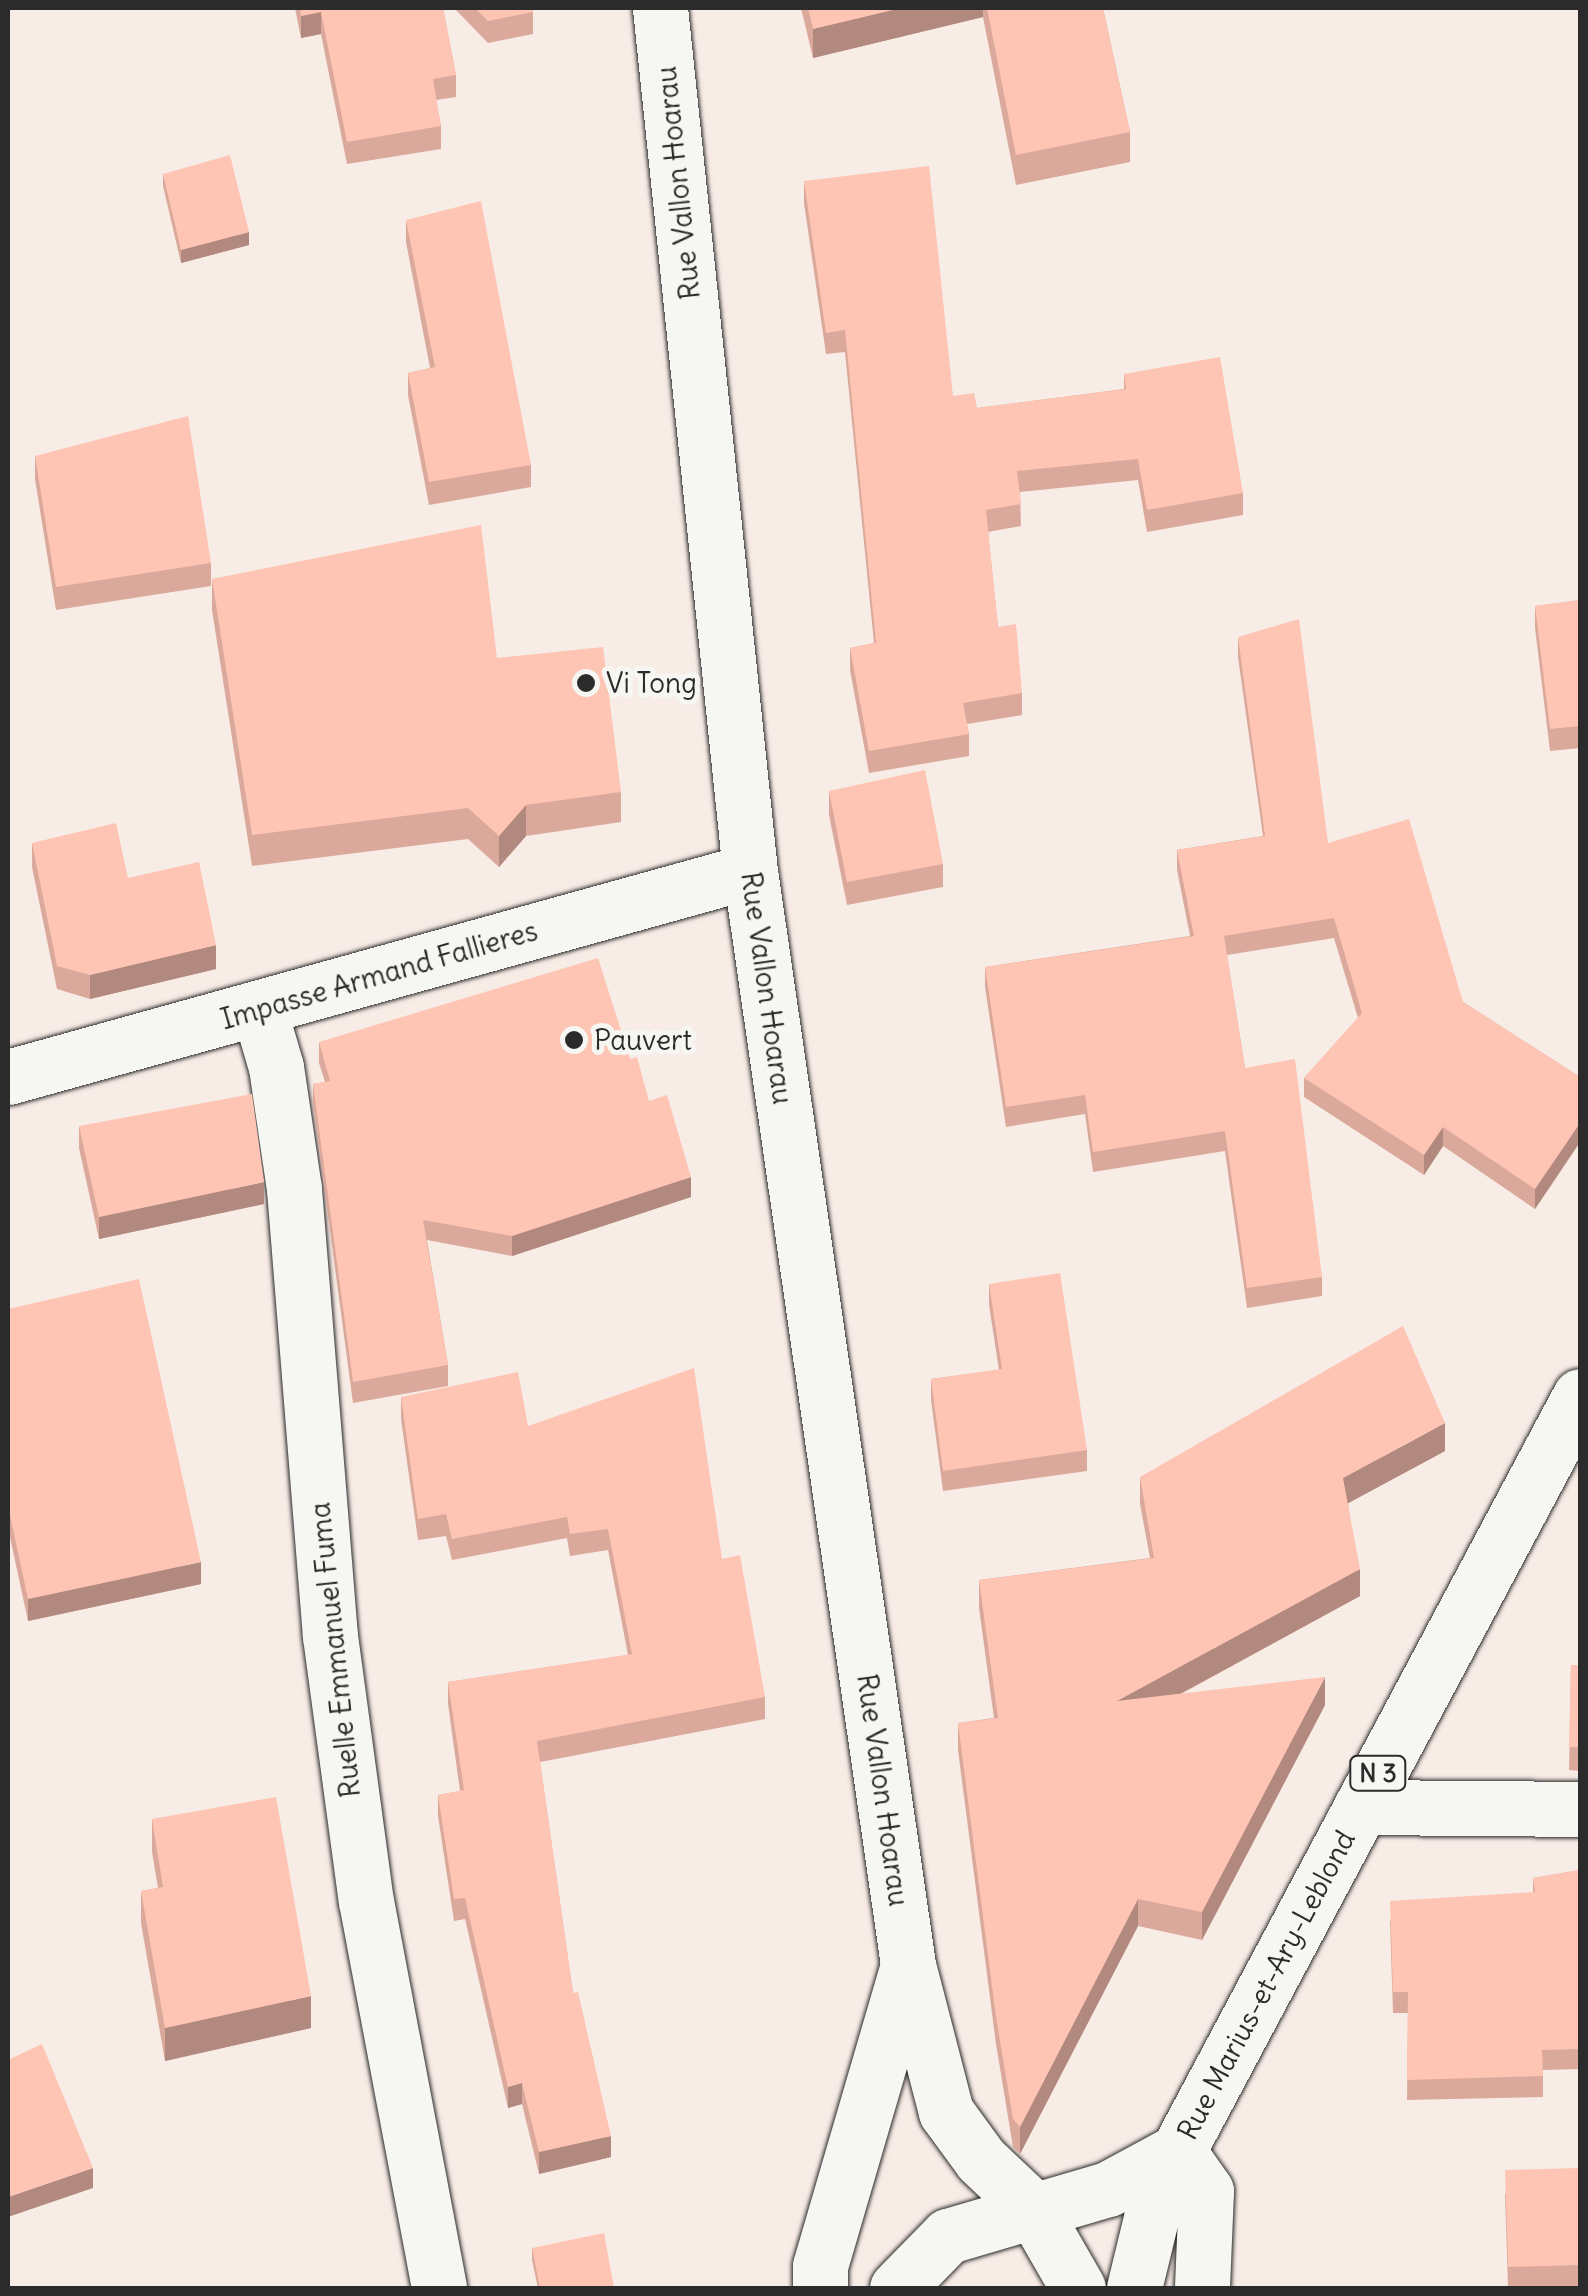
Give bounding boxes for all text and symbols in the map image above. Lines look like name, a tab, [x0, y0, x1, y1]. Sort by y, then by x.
street label: Rue Vallon Hoarau	[649, 65, 707, 301]
place label: Vi Tong	[606, 666, 697, 700]
marker: Vi Tong	[575, 672, 597, 694]
street label: Rue Vallon Hoarau	[734, 870, 800, 1106]
street label: Impasse Armand Fallieres	[217, 914, 541, 1036]
place label: Pauvert	[594, 1023, 692, 1057]
marker: Pauvert	[563, 1029, 585, 1051]
street label: Ruelle Emmanuel Fuma	[303, 1501, 367, 1799]
street label: Rue Vallon Hoarau	[850, 1672, 916, 1908]
road number: N 3	[1348, 1753, 1408, 1793]
street label: Rue Marius-et-Ary-Leblond	[1170, 1825, 1362, 2145]

